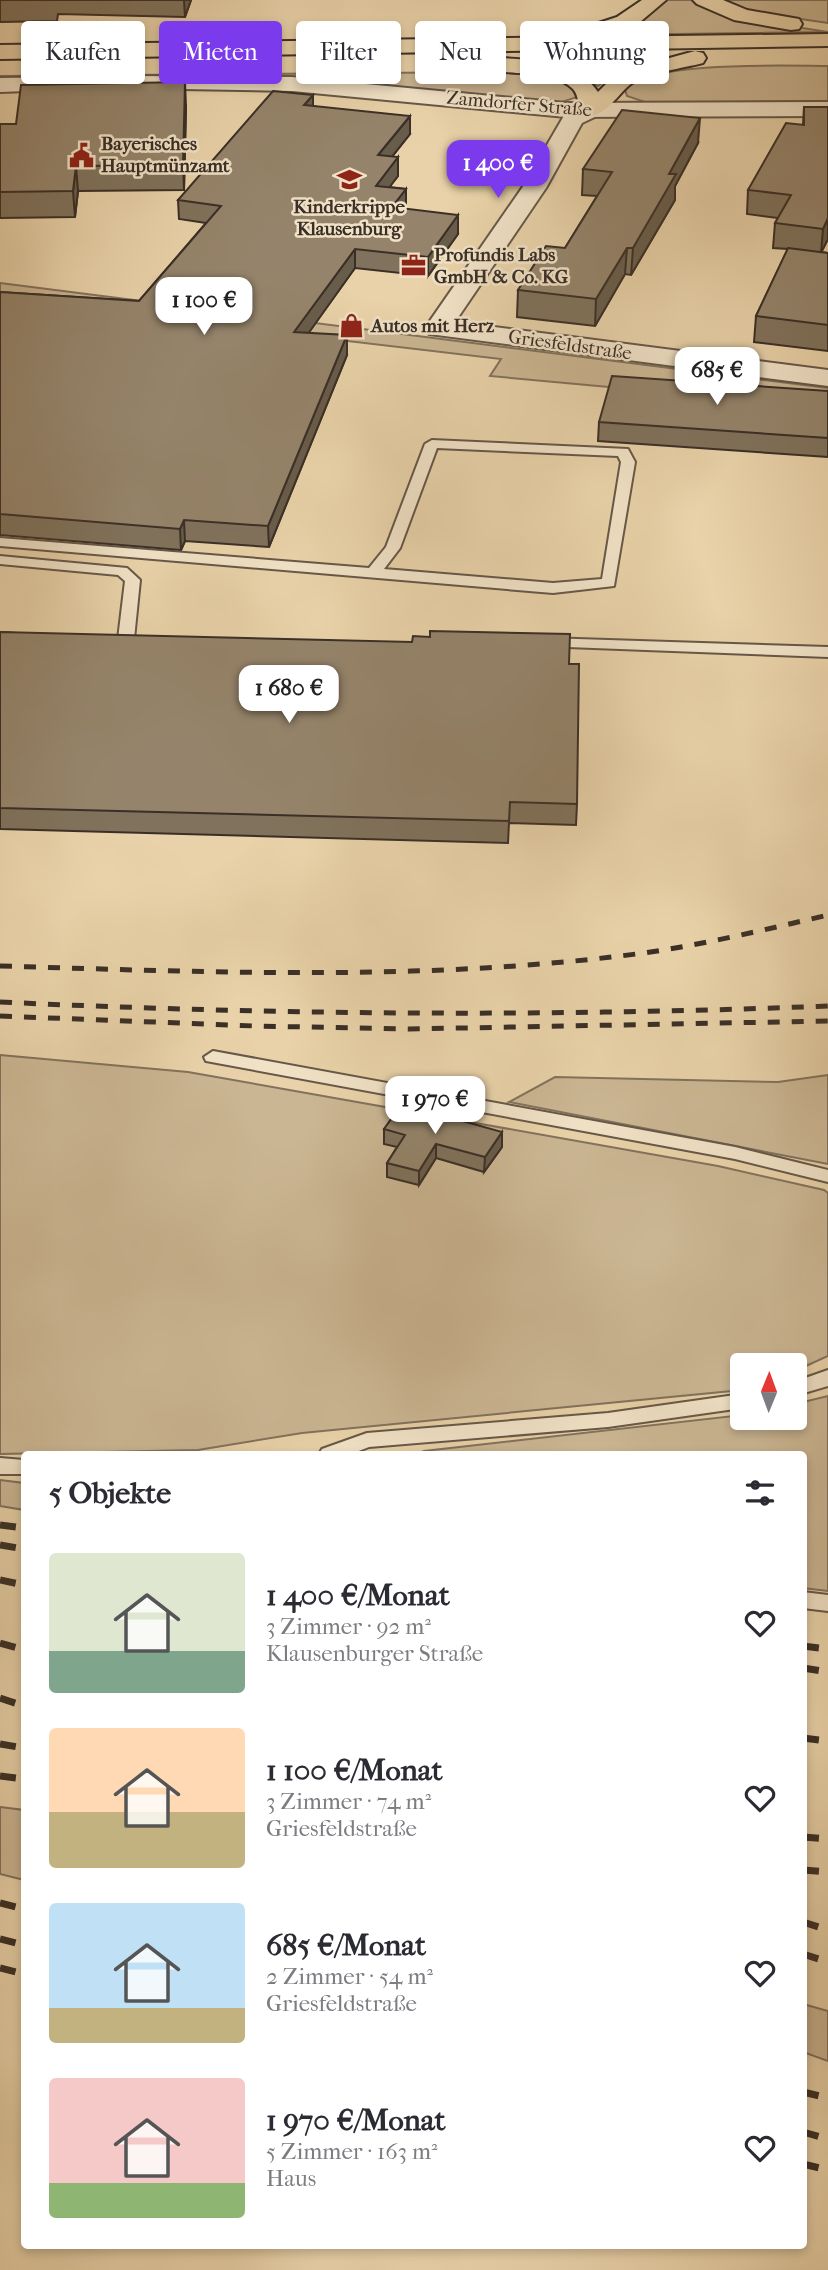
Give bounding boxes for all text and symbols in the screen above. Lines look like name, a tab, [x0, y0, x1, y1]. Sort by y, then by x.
chip: Kaufen	[21, 21, 145, 84]
chip: Mieten	[159, 21, 282, 84]
chip: Filter	[296, 21, 401, 84]
chip: Neu	[415, 21, 506, 84]
chip: Wohnung	[520, 21, 669, 84]
street label: Zamdorfer Straße	[445, 87, 593, 121]
place label: Bayerisches Hauptmünzamt	[101, 133, 230, 177]
pin: 1 400 €	[433, 140, 563, 200]
public building icon: Bayerisches Hauptmünzamt	[67, 141, 95, 169]
text: 1 400 €	[463, 149, 533, 176]
school or university icon: Kinderkrippe Klausenburg	[335, 165, 363, 193]
place label: Kinderkrippe Klausenburg	[293, 196, 405, 240]
place label: Profundis Labs GmbH & Co. KG	[434, 244, 569, 288]
office icon: Profundis Labs GmbH & Co. KG	[400, 252, 428, 280]
pin: 1 100 €	[139, 278, 269, 337]
text: 1 100 €	[171, 286, 237, 313]
shop icon: Autos mit Herz	[337, 312, 365, 340]
place label: Autos mit Herz	[370, 315, 495, 337]
street label: Griesfeldstraße	[507, 325, 633, 365]
pin: 685 €	[668, 348, 766, 407]
text: 685 €	[691, 356, 743, 383]
pin: 1 680 €	[224, 666, 354, 725]
text: 1 680 €	[255, 674, 323, 701]
pin: 1 970 €	[370, 1076, 500, 1136]
text: 1 970 €	[401, 1085, 469, 1112]
north arrow	[730, 1353, 807, 1430]
map controls	[730, 1353, 807, 1430]
icon: filters	[741, 1474, 779, 1512]
text: 5 Objekte	[49, 1476, 171, 1511]
text: 1 400 €/Monat	[266, 1578, 450, 1613]
icon: home	[105, 1581, 189, 1665]
icon: heart	[741, 1604, 779, 1642]
text: 3 Zimmer · 92 m²	[266, 1613, 431, 1640]
text: Klausenburger Straße	[266, 1640, 483, 1667]
text: 1 100 €/Monat	[266, 1753, 442, 1788]
icon: home	[105, 1756, 189, 1840]
icon: heart	[741, 1779, 779, 1817]
text: 3 Zimmer · 74 m²	[266, 1788, 431, 1815]
text: Griesfeldstraße	[266, 1815, 417, 1842]
text: 685 €/Monat	[266, 1928, 426, 1963]
icon: home	[105, 1931, 189, 2015]
icon: heart	[741, 1954, 779, 1992]
text: 2 Zimmer · 54 m²	[266, 1963, 433, 1990]
text: Griesfeldstraße	[266, 1990, 417, 2017]
text: 1 970 €/Monat	[266, 2103, 445, 2138]
icon: home	[105, 2106, 189, 2190]
icon: heart	[741, 2129, 779, 2167]
text: 5 Zimmer · 163 m²	[266, 2138, 438, 2165]
text: Haus	[266, 2165, 316, 2192]

